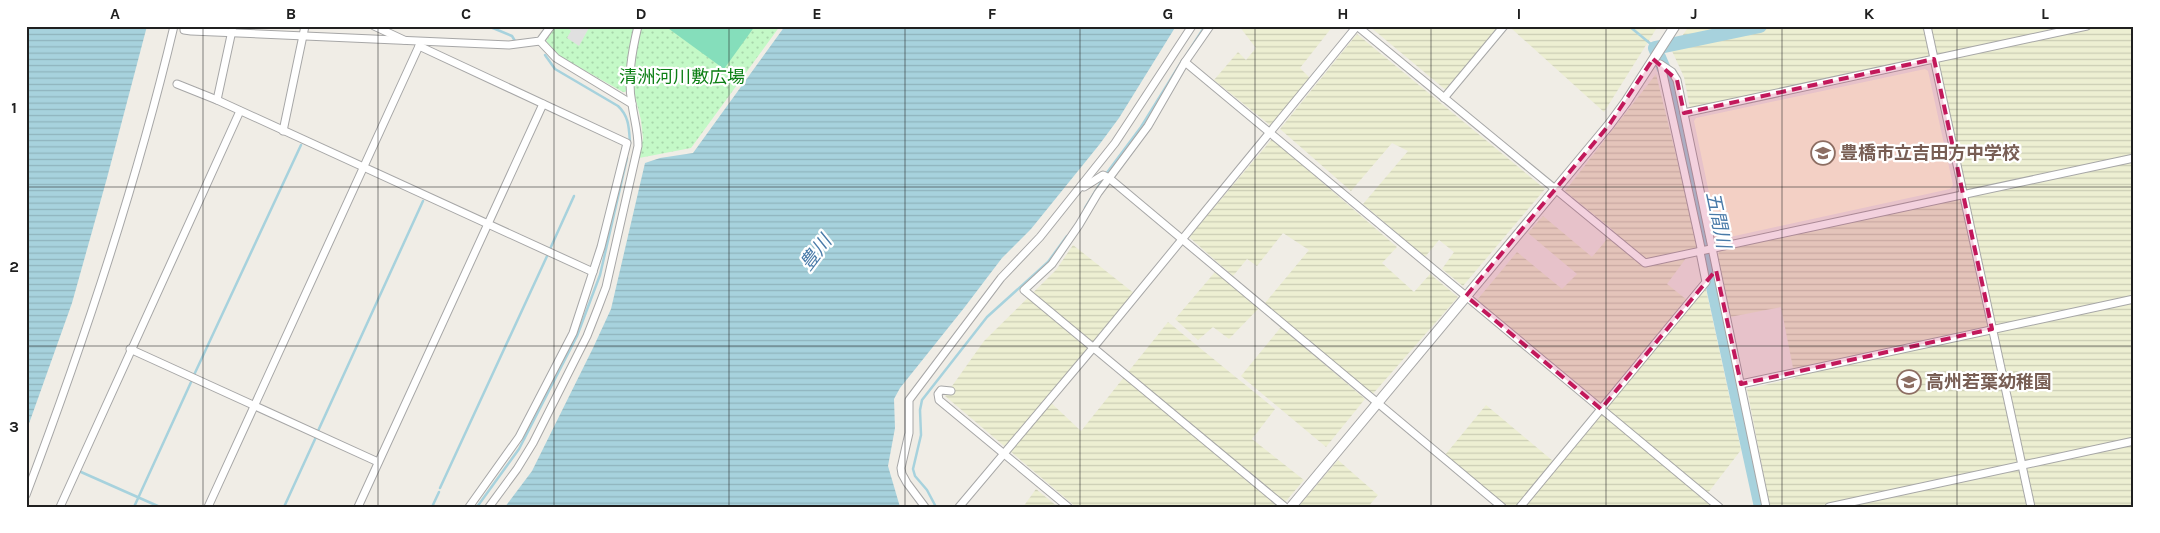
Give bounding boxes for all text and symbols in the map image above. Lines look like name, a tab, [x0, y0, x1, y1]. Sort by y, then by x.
text: A	[110, 4, 120, 23]
text: B	[286, 4, 296, 23]
text: C	[461, 4, 471, 23]
text: D	[636, 4, 647, 23]
text: E	[812, 4, 822, 23]
text: F	[988, 4, 997, 23]
text: G	[1163, 4, 1173, 23]
text: H	[1337, 4, 1349, 23]
text: I	[1517, 4, 1521, 23]
text: J	[1690, 4, 1698, 23]
text: K	[1864, 4, 1875, 23]
text: L	[2041, 4, 2049, 23]
park label: 清洲河川敷広場	[619, 66, 745, 88]
text: 1	[11, 98, 17, 117]
school or university icon: 豊橋市立吉田方中学校	[1810, 140, 1836, 166]
place label: 豊橋市立吉田方中学校	[1840, 142, 2020, 164]
water label: 五間川	[1701, 190, 1735, 252]
water label: 豊川	[796, 230, 837, 275]
text: 2	[9, 257, 19, 276]
school or university icon: 高州若葉幼稚園	[1896, 369, 1922, 395]
place label: 高州若葉幼稚園	[1926, 371, 2052, 393]
text: 3	[9, 417, 19, 436]

